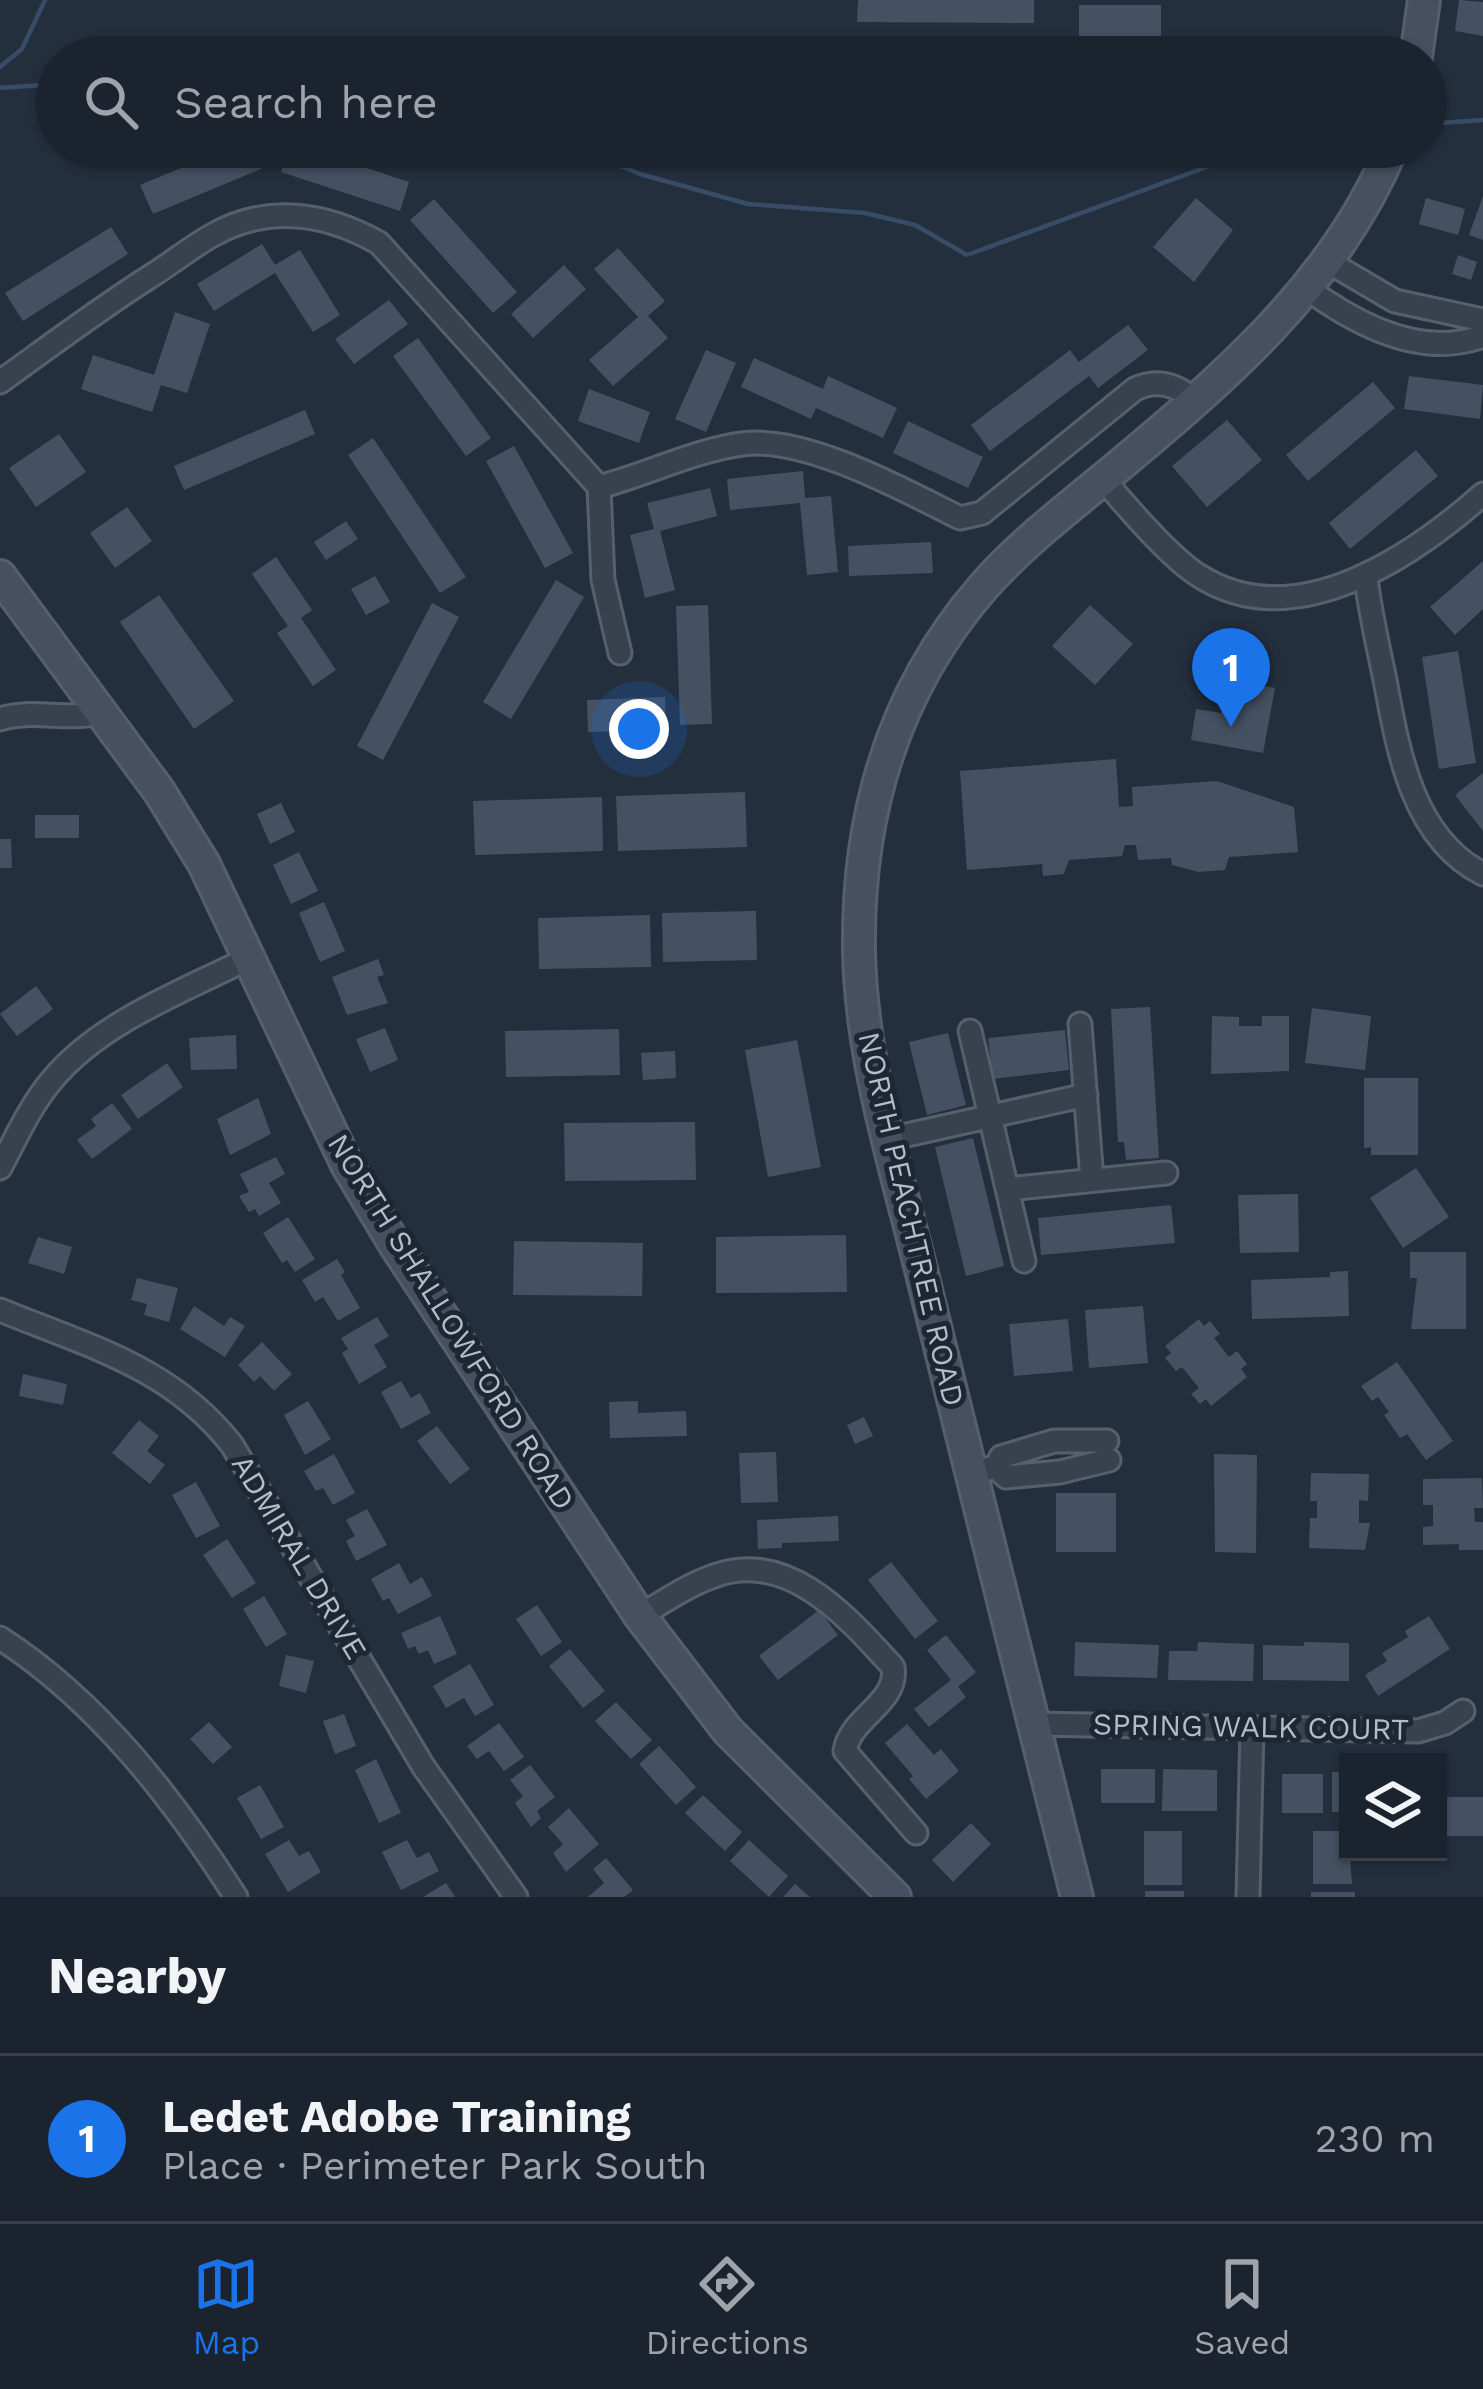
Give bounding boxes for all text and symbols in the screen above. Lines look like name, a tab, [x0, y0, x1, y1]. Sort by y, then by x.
search box	[36, 36, 1447, 168]
icon: search	[78, 69, 144, 135]
text: Search here	[174, 76, 438, 129]
pin: 1	[1192, 628, 1270, 727]
your location	[609, 699, 669, 759]
street label: NORTH PEACHTREE ROAD	[851, 1028, 972, 1409]
street label: NORTH SHALLOWFORD ROAD	[321, 1127, 582, 1516]
street label: ADMIRAL DRIVE	[225, 1448, 374, 1665]
street label: SPRING WALK COURT	[1093, 1706, 1409, 1747]
map controls	[1339, 1753, 1447, 1861]
button: layers	[1339, 1753, 1447, 1861]
text: Nearby	[48, 1946, 226, 2005]
text: Ledet Adobe Training	[162, 2090, 631, 2143]
text: 1	[79, 2116, 95, 2161]
text: 230 m	[1315, 2116, 1435, 2161]
text: Place · Perimeter Park South	[162, 2143, 707, 2188]
tab: Map	[193, 2251, 260, 2362]
tab: Directions	[646, 2251, 809, 2362]
tab: Saved	[1194, 2251, 1290, 2362]

